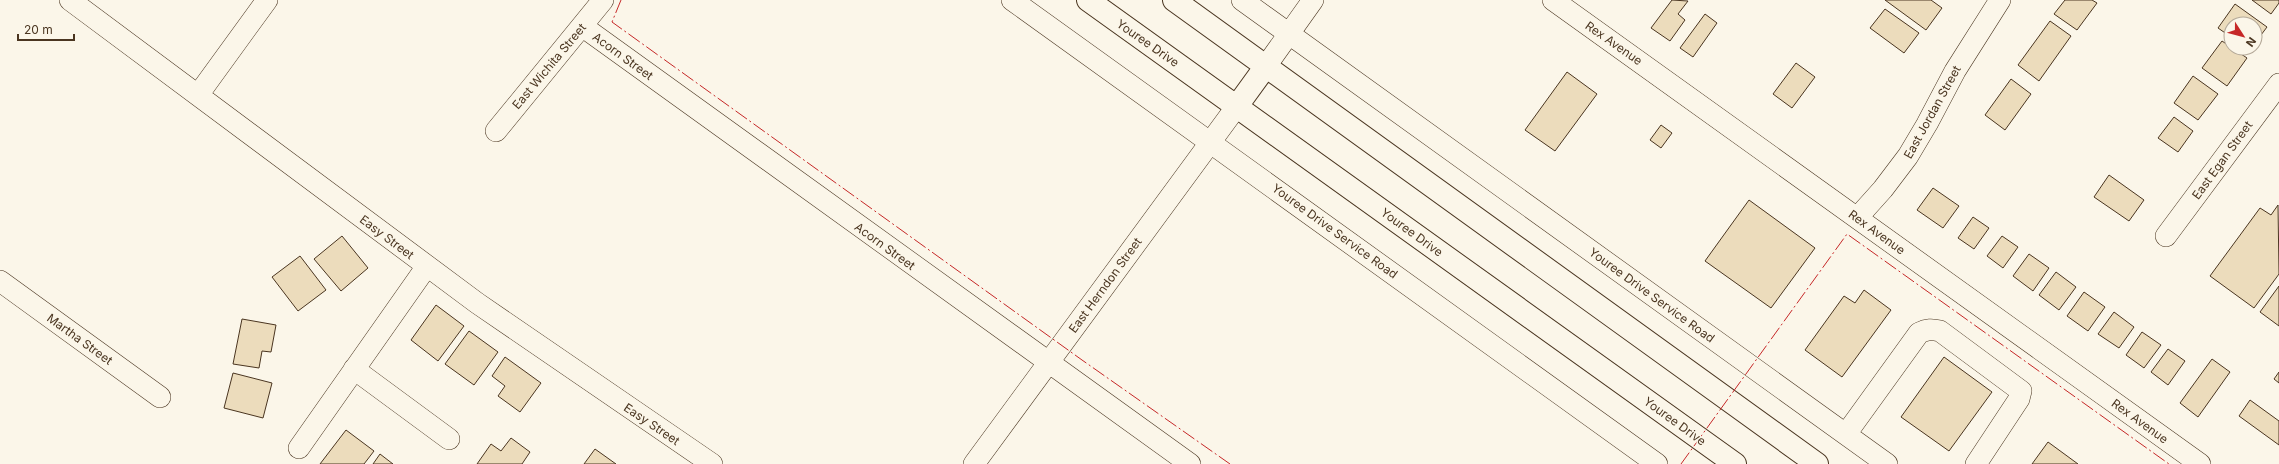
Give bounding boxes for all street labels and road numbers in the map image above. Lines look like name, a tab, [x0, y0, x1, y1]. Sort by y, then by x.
street label: Youree Drive	[1114, 16, 1182, 70]
street label: Rex Avenue	[1583, 18, 1645, 68]
street label: East Wichita Street	[509, 20, 589, 112]
street label: Acorn Street	[590, 29, 656, 83]
street label: East Jordan Street	[1900, 63, 1964, 161]
street label: East Egan Street	[2189, 118, 2256, 202]
street label: Youree Drive Service Road	[1269, 180, 1401, 282]
street label: Youree Drive	[1378, 204, 1446, 260]
street label: Rex Avenue	[1846, 206, 1908, 258]
street label: Easy Street	[357, 212, 417, 262]
street label: Acorn Street	[852, 219, 918, 273]
street label: East Herndon Street	[1065, 234, 1145, 336]
street label: Youree Drive Service Road	[1586, 244, 1718, 346]
street label: Martha Street	[44, 310, 116, 368]
street label: Youree Drive	[1641, 393, 1709, 449]
street label: Rex Avenue	[2109, 395, 2171, 447]
street label: Easy Street	[621, 400, 683, 448]

